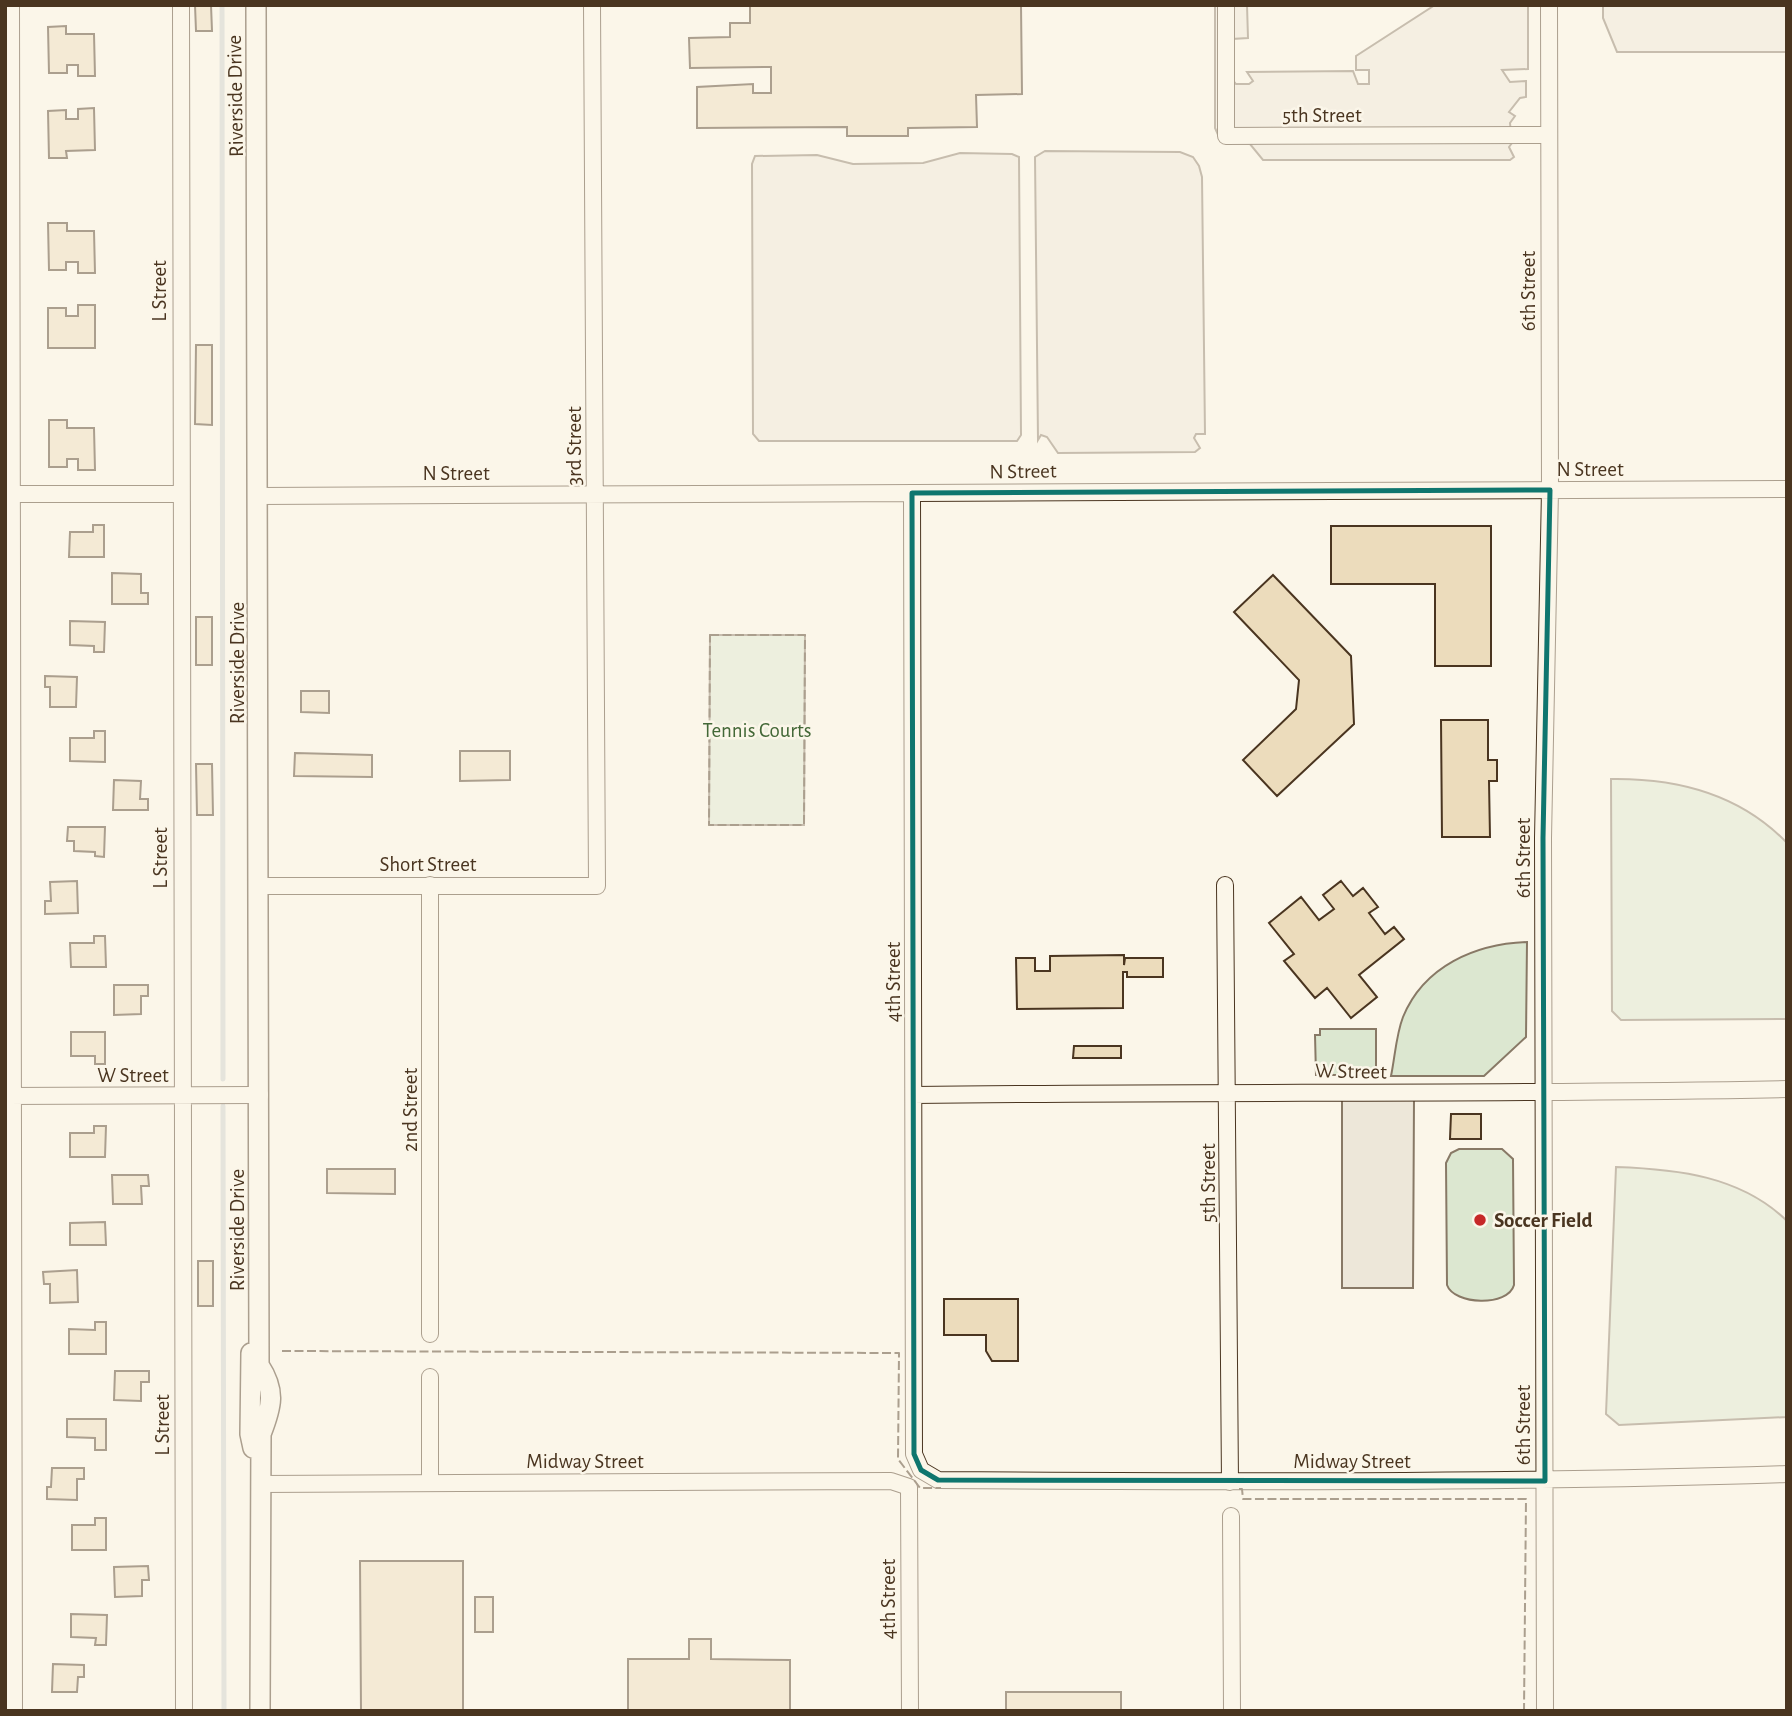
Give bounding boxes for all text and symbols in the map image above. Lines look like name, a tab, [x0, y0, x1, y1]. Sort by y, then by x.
street label: Riverside Drive	[224, 35, 247, 157]
street label: 5th Street	[1282, 105, 1362, 126]
street label: 6th Street	[1518, 251, 1539, 331]
street label: L Street	[149, 260, 170, 322]
street label: 3rd Street	[564, 406, 585, 486]
street label: N Street	[1556, 459, 1624, 480]
street label: N Street	[989, 460, 1057, 483]
street label: N Street	[422, 463, 490, 484]
street label: Riverside Drive	[227, 602, 248, 724]
park label: Tennis Courts	[703, 720, 811, 741]
street label: 6th Street	[1513, 818, 1534, 898]
street label: L Street	[150, 827, 171, 889]
street label: Short Street	[379, 854, 477, 875]
street label: 4th Street	[883, 941, 904, 1022]
street label: W Street	[1315, 1060, 1387, 1083]
street label: W Street	[97, 1065, 169, 1086]
street label: 2nd Street	[400, 1068, 421, 1152]
street label: 5th Street	[1198, 1143, 1219, 1223]
street label: Riverside Drive	[227, 1169, 248, 1291]
place label: Soccer Field	[1494, 1210, 1593, 1231]
marker: Soccer Field	[1472, 1212, 1488, 1228]
street label: 6th Street	[1513, 1385, 1534, 1465]
street label: L Street	[152, 1394, 173, 1456]
street label: Midway Street	[526, 1451, 644, 1472]
street label: Midway Street	[1293, 1451, 1411, 1472]
street label: 4th Street	[878, 1558, 899, 1639]

